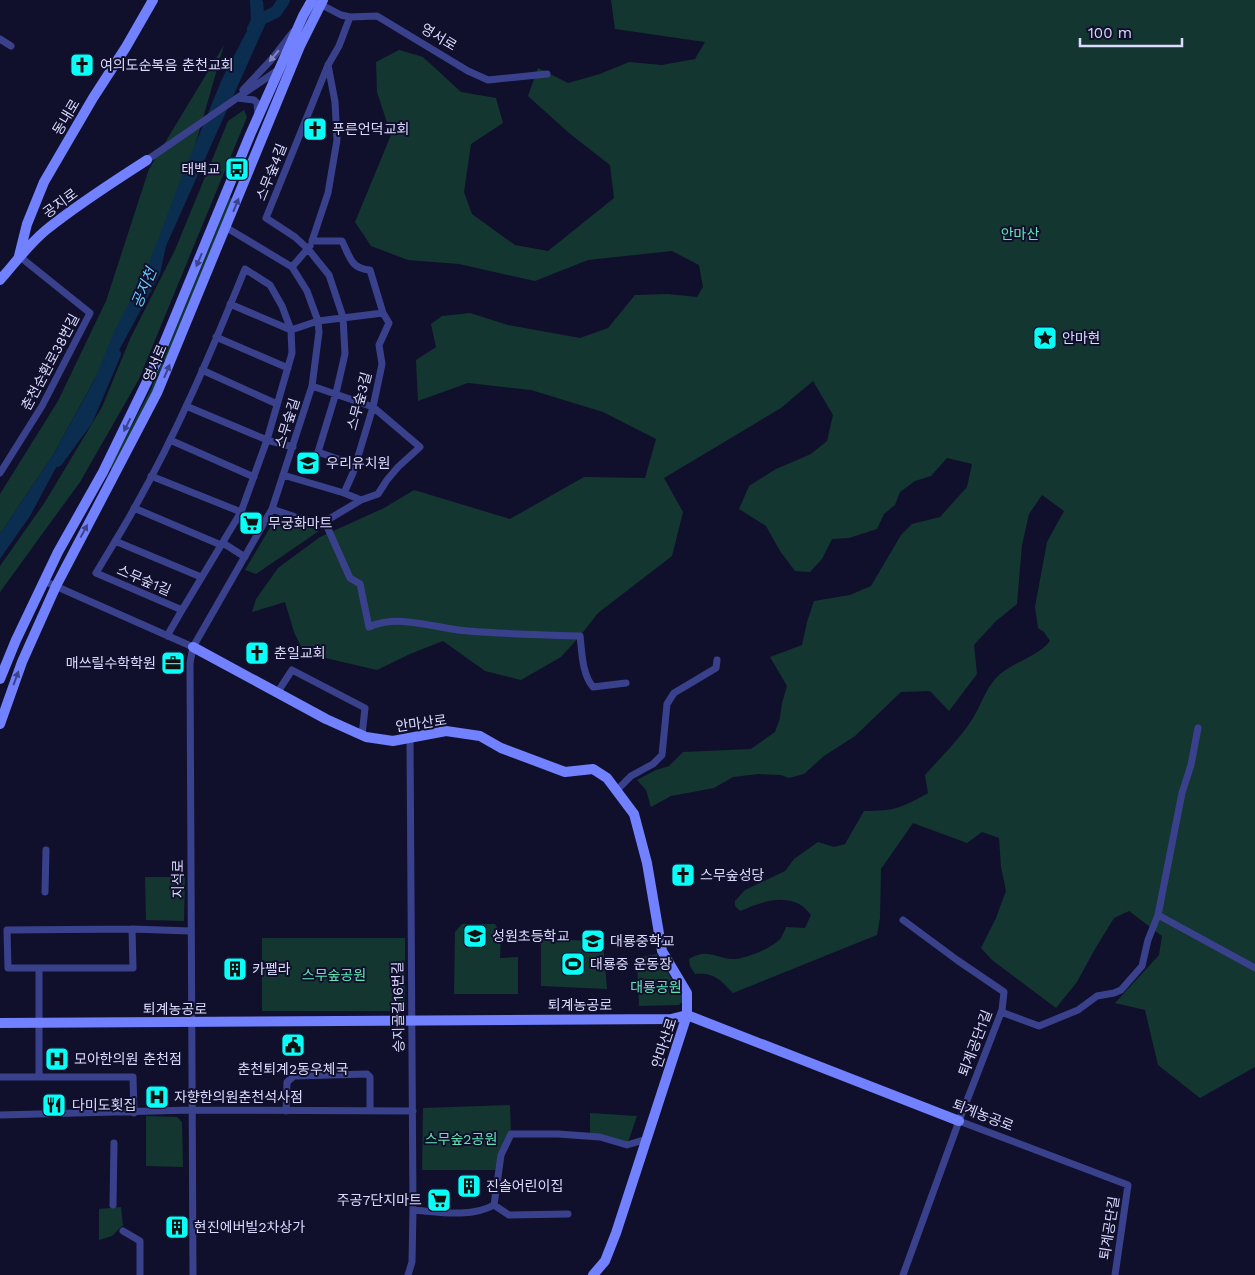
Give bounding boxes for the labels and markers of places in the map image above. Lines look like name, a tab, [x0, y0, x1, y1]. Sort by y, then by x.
church icon: 여의도순복음 춘천교회	[69, 52, 95, 78]
place label: 여의도순복음 춘천교회	[100, 57, 234, 73]
church icon: 푸른언덕교회	[302, 116, 328, 142]
place label: 푸른언덕교회	[332, 121, 409, 137]
bus stop icon: 태백교	[224, 156, 250, 182]
place label: 태백교	[181, 161, 220, 177]
place icon: 안마현	[1032, 325, 1058, 351]
place label: 안마현	[1062, 330, 1101, 346]
school or university icon: 우리유치원	[295, 450, 321, 476]
place label: 우리유치원	[326, 455, 390, 471]
supermarket icon: 무궁화마트	[238, 510, 264, 536]
place label: 무궁화마트	[268, 515, 333, 531]
church icon: 춘일교회	[244, 640, 270, 666]
place label: 춘일교회	[274, 645, 326, 661]
office icon: 매쓰릴수학학원	[160, 650, 186, 676]
place label: 매쓰릴수학학원	[66, 655, 156, 671]
church icon: 스무숲성당	[670, 862, 696, 888]
place label: 스무숲성당	[700, 867, 765, 883]
school or university icon: 성원초등학교	[462, 923, 488, 949]
place label: 성원초등학교	[492, 928, 569, 944]
school or university icon: 대룡중학교	[580, 928, 606, 954]
place label: 대룡중학교	[610, 933, 675, 949]
sports icon: 대룡중 운동장	[560, 951, 586, 977]
building icon: 카펠라	[222, 956, 248, 982]
place label: 대룡중 운동장	[590, 956, 672, 972]
place label: 카펠라	[252, 961, 291, 977]
public building icon: 춘천퇴계2동우체국	[280, 1032, 306, 1058]
hospital icon: 모아한의원 춘천점	[44, 1046, 70, 1072]
place label: 모아한의원 춘천점	[74, 1051, 182, 1067]
place label: 춘천퇴계2동우체국	[237, 1061, 349, 1077]
hospital icon: 자향한의원춘천석사점	[144, 1084, 170, 1110]
place label: 자향한의원춘천석사점	[174, 1089, 303, 1105]
restaurant icon: 다미도횟집	[41, 1092, 67, 1118]
place label: 다미도횟집	[72, 1097, 136, 1113]
building icon: 진솔어린이집	[456, 1173, 482, 1199]
place label: 진솔어린이집	[486, 1178, 563, 1194]
supermarket icon: 주공7단지마트	[426, 1187, 452, 1213]
place label: 주공7단지마트	[337, 1192, 422, 1208]
building icon: 현진에버빌2차상가	[164, 1214, 190, 1240]
place label: 현진에버빌2차상가	[194, 1219, 305, 1235]

